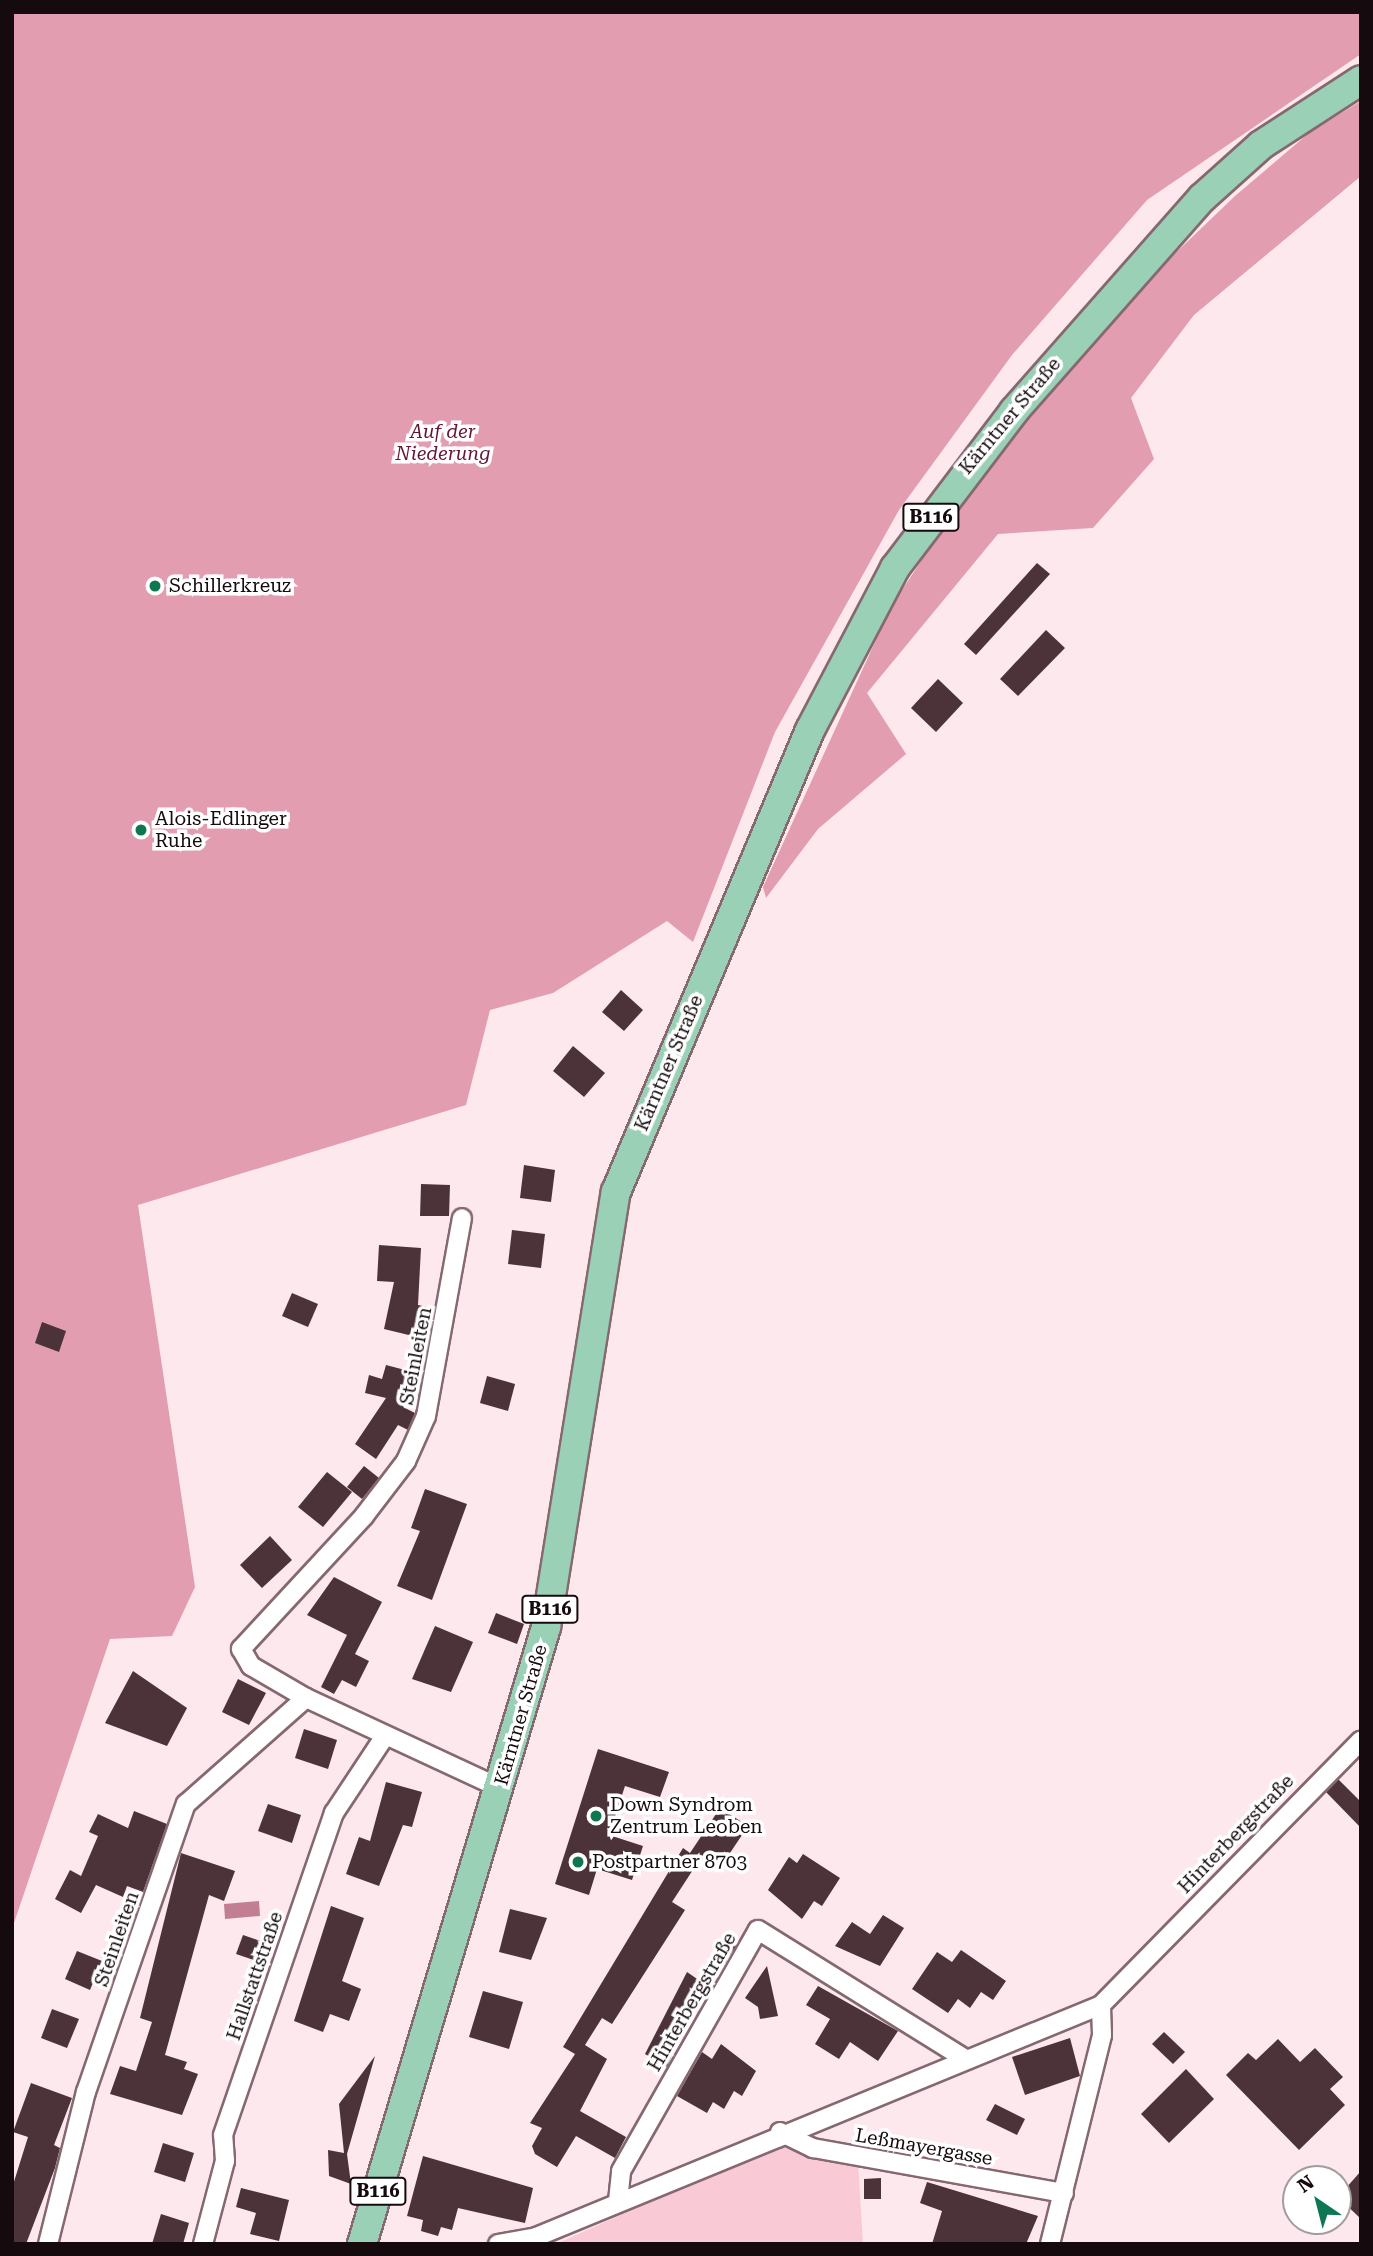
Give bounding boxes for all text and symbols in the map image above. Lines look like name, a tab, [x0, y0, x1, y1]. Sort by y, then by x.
street label: Kärntner Straße	[955, 353, 1065, 479]
park label: Auf der Niederung	[395, 421, 491, 465]
road number: B116	[901, 503, 961, 532]
place label: Schillerkreuz	[169, 575, 291, 597]
marker: Schillerkreuz	[147, 578, 163, 594]
place label: Alois-Edlinger Ruhe	[155, 808, 287, 852]
marker: Alois-Edlinger Ruhe	[133, 822, 149, 838]
street label: Kärntner Straße	[630, 992, 708, 1134]
street label: Steinleiten	[395, 1305, 437, 1407]
road number: B116	[520, 1594, 580, 1624]
street label: Kärntner Straße	[490, 1642, 552, 1788]
street label: Hinterbergstraße	[1173, 1770, 1299, 1898]
place label: Down Syndrom Zentrum Leoben	[610, 1794, 763, 1838]
marker: Down Syndrom Zentrum Leoben	[588, 1808, 604, 1824]
place label: Postpartner 8703	[592, 1851, 747, 1873]
marker: Postpartner 8703	[570, 1854, 586, 1870]
street label: Steinleiten	[90, 1888, 144, 1990]
street label: Hallstattstraße	[222, 1909, 288, 2043]
street label: Hinterbergstraße	[643, 1929, 741, 2075]
street label: Leßmayergasse	[854, 2124, 994, 2170]
north arrow	[1282, 2165, 1352, 2235]
text: N	[1293, 2170, 1318, 2198]
road number: B116	[348, 2176, 408, 2206]

